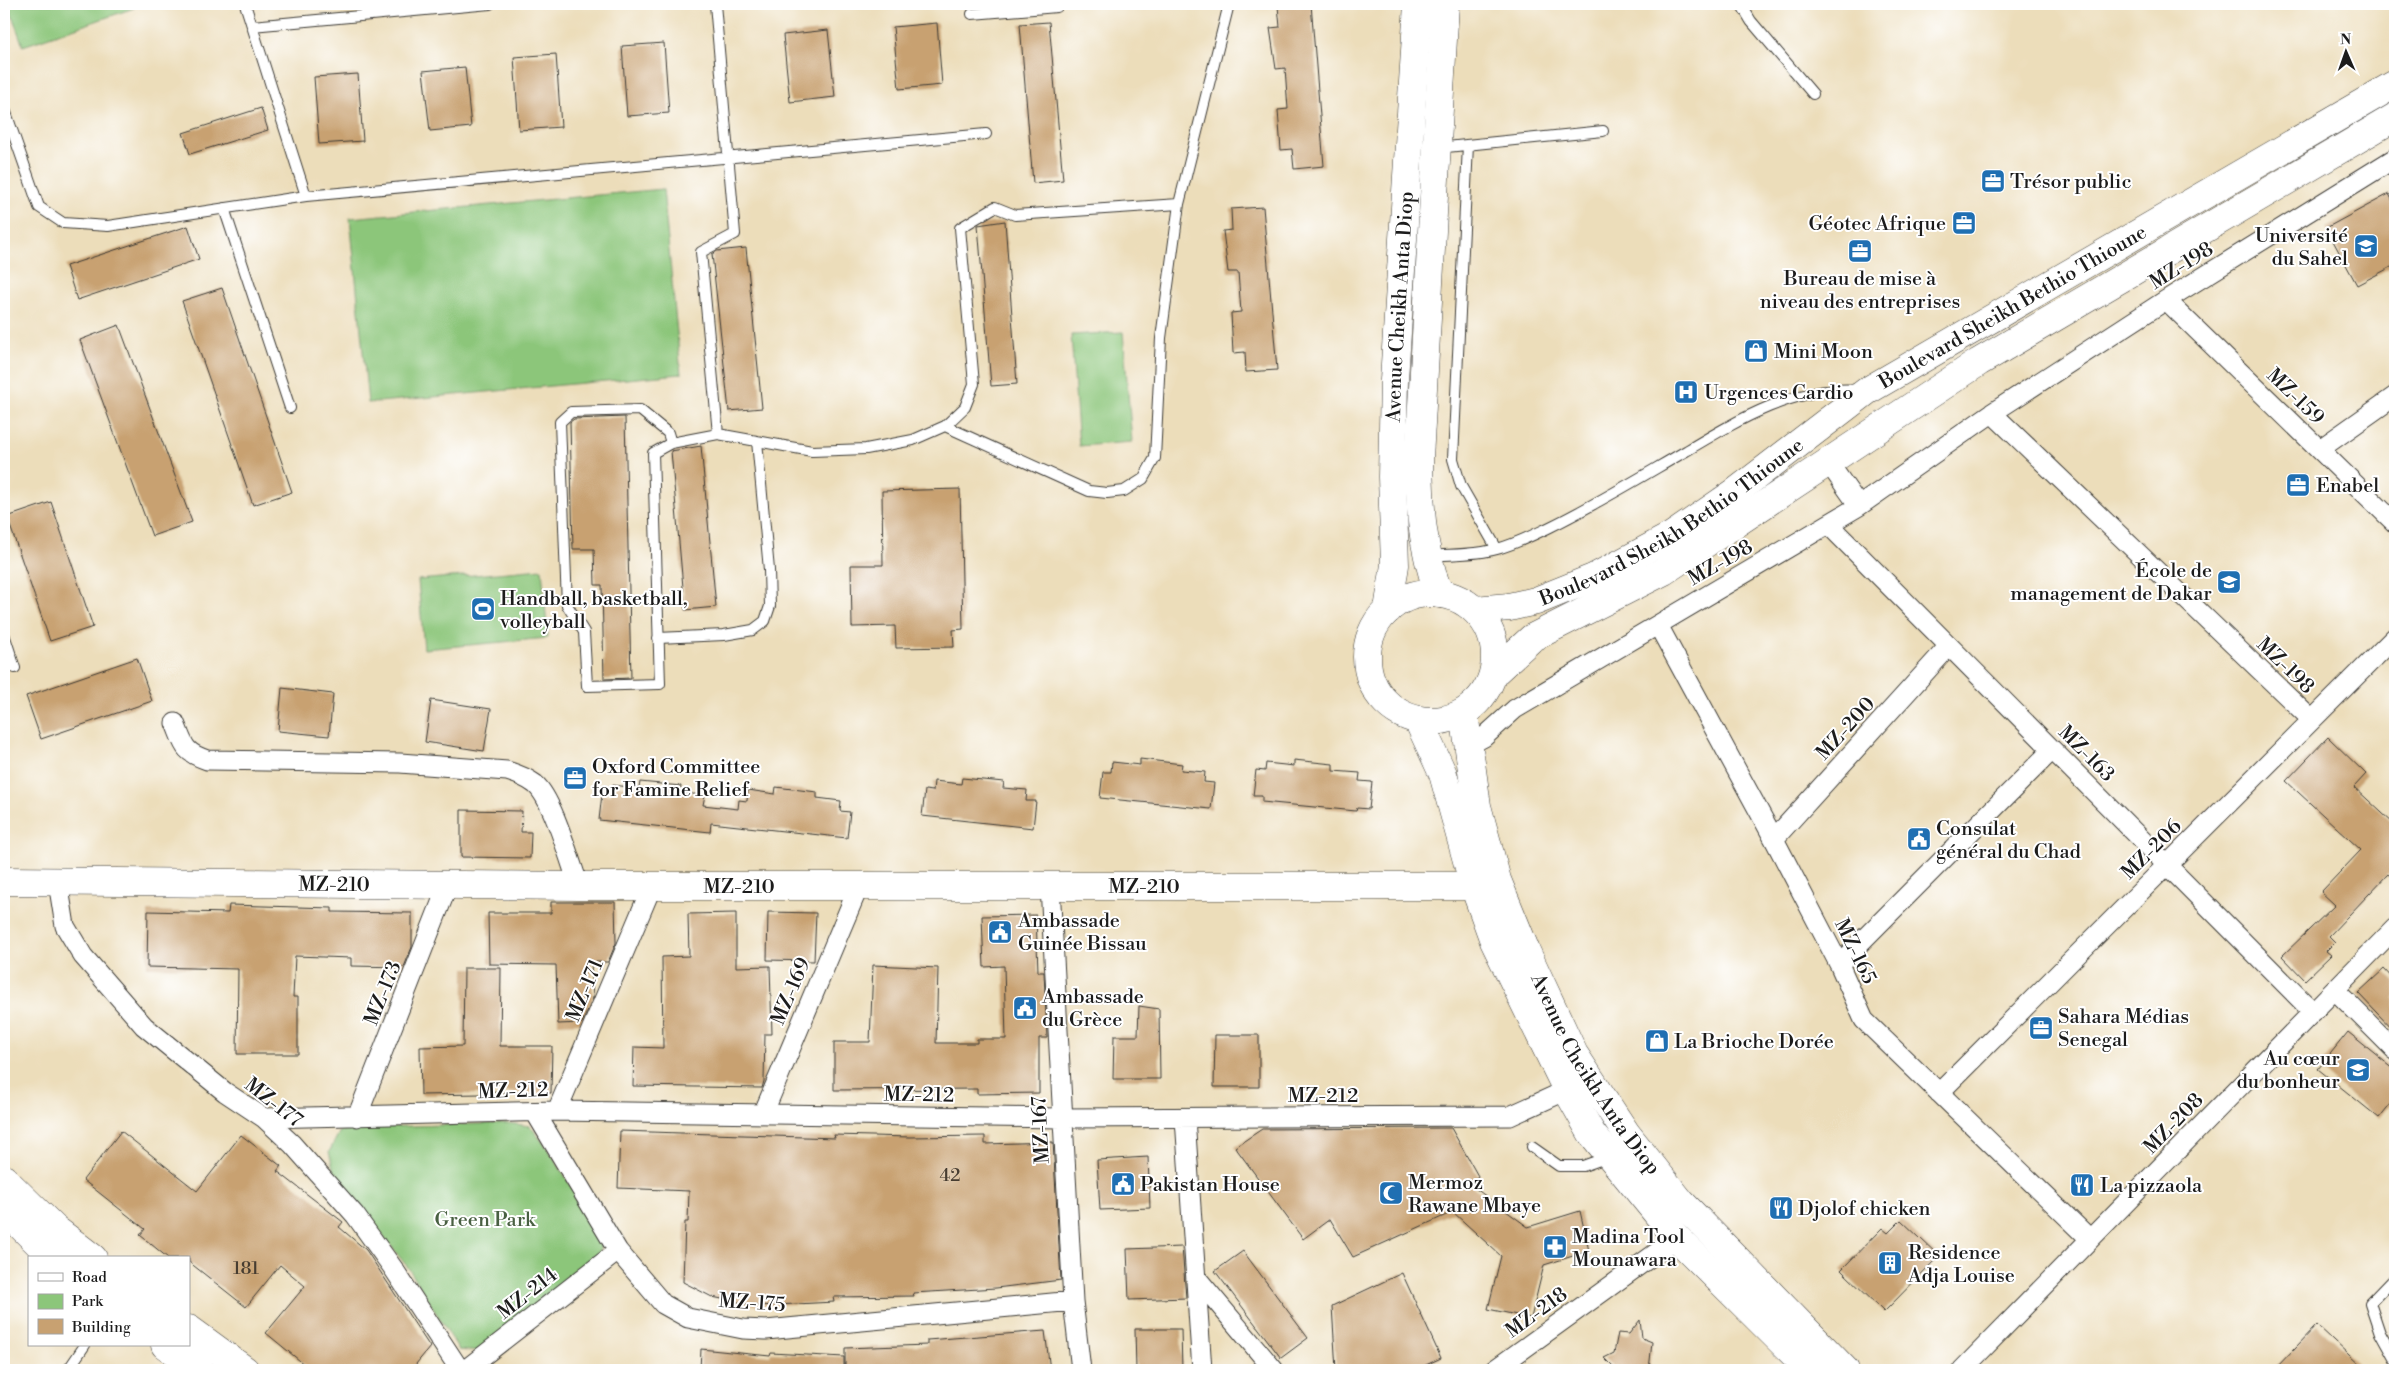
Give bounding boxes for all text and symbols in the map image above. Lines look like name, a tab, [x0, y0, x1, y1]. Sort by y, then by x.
north arrow	[2322, 28, 2372, 78]
text: N	[2340, 31, 2351, 49]
office icon: Trésor public	[1980, 168, 2006, 194]
place label: Trésor public	[2010, 170, 2132, 195]
street label: Avenue Cheikh Anta Diop	[1382, 191, 1420, 424]
office icon: Géotec Afrique	[1951, 210, 1977, 236]
place label: Géotec Afrique	[1808, 212, 1946, 237]
street label: Boulevard Sheikh Bethio Thioune	[1874, 220, 2152, 396]
place label: Université du Sahel	[2255, 224, 2348, 272]
school or university icon: Université du Sahel	[2353, 233, 2379, 259]
street label: MZ-198	[2145, 237, 2218, 296]
office icon: Bureau de mise à niveau des entreprises	[1847, 238, 1873, 264]
place label: Bureau de mise à niveau des entreprises	[1760, 267, 1960, 315]
shop icon: Mini Moon	[1743, 338, 1769, 364]
place label: Mini Moon	[1774, 340, 1873, 365]
street label: MZ-159	[2261, 364, 2329, 431]
hospital icon: Urgences Cardio	[1673, 379, 1699, 405]
place label: Urgences Cardio	[1704, 381, 1854, 406]
street label: Boulevard Sheikh Bethio Thioune	[1535, 433, 1809, 613]
office icon: Enabel	[2285, 472, 2311, 498]
place label: Enabel	[2316, 474, 2379, 499]
street label: MZ-198	[1684, 535, 1758, 592]
place label: École de management de Dakar	[2010, 558, 2212, 607]
school or university icon: École de management de Dakar	[2216, 569, 2242, 595]
place label: Handball, basketball, volleyball	[499, 587, 688, 635]
sports icon: Handball, basketball, volleyball	[470, 596, 496, 622]
street label: MZ-198	[2251, 632, 2319, 700]
street label: MZ-200	[1811, 692, 1881, 766]
street label: MZ-163	[2052, 721, 2119, 788]
place label: Oxford Committee for Famine Relief	[592, 755, 760, 803]
office icon: Oxford Committee for Famine Relief	[562, 765, 588, 791]
street label: MZ-206	[2117, 815, 2188, 886]
place label: Consulat général du Chad	[1936, 817, 2082, 865]
public building icon: Consulat général du Chad	[1906, 826, 1932, 852]
street label: MZ-210	[298, 873, 370, 898]
street label: MZ-210	[703, 875, 775, 900]
street label: MZ-210	[1108, 875, 1180, 900]
place label: Ambassade Guinée Bissau	[1017, 909, 1147, 957]
street label: MZ-165	[1828, 915, 1881, 988]
public building icon: Ambassade Guinée Bissau	[987, 919, 1013, 945]
street label: MZ-169	[766, 954, 817, 1029]
street label: MZ-171	[561, 955, 610, 1026]
street label: MZ-173	[359, 958, 408, 1029]
street label: Avenue Cheikh Anta Diop	[1524, 969, 1665, 1180]
place label: Ambassade du Grèce	[1041, 985, 1144, 1033]
public building icon: Ambassade du Grèce	[1012, 995, 1038, 1021]
place label: Sahara Médias Senegal	[2058, 1005, 2189, 1053]
office icon: Sahara Médias Senegal	[2028, 1015, 2054, 1041]
shop icon: La Brioche Dorée	[1644, 1028, 1670, 1054]
place label: La Brioche Dorée	[1674, 1030, 1834, 1055]
place label: Au cœur du bonheur	[2237, 1047, 2340, 1095]
school or university icon: Au cœur du bonheur	[2345, 1057, 2371, 1083]
street label: MZ-177	[239, 1073, 307, 1133]
street label: MZ-212	[477, 1078, 549, 1105]
street label: MZ-212	[883, 1082, 955, 1109]
street label: MZ-212	[1288, 1084, 1358, 1109]
street label: MZ-208	[2139, 1088, 2209, 1160]
street label: MZ-167	[1027, 1095, 1056, 1164]
house number: 42	[940, 1164, 960, 1187]
public building icon: Pakistan House	[1110, 1171, 1136, 1197]
place label: Mermoz Rawane Mbaye	[1408, 1171, 1541, 1219]
restaurant icon: La pizzaola	[2069, 1172, 2095, 1198]
place label: Pakistan House	[1140, 1173, 1280, 1198]
place label: La pizzaola	[2100, 1174, 2203, 1199]
mosque icon: Mermoz Rawane Mbaye	[1378, 1180, 1404, 1206]
restaurant icon: Djolof chicken	[1768, 1195, 1794, 1221]
place label: Djolof chicken	[1798, 1197, 1931, 1222]
park label: Green Park	[434, 1208, 537, 1233]
place label: Madina Tool Mounawara	[1572, 1225, 1685, 1273]
pharmacy icon: Madina Tool Mounawara	[1542, 1234, 1568, 1260]
place label: Residence Adja Louise	[1907, 1241, 2015, 1289]
building icon: Residence Adja Louise	[1877, 1250, 1903, 1276]
legend	[28, 1256, 190, 1346]
house number: 181	[233, 1257, 259, 1280]
street label: MZ-214	[493, 1263, 563, 1326]
text: Road	[72, 1268, 107, 1287]
street label: MZ-218	[1501, 1282, 1573, 1344]
street label: MZ-175	[718, 1289, 786, 1318]
text: Park	[72, 1292, 104, 1311]
text: Building	[71, 1318, 131, 1337]

